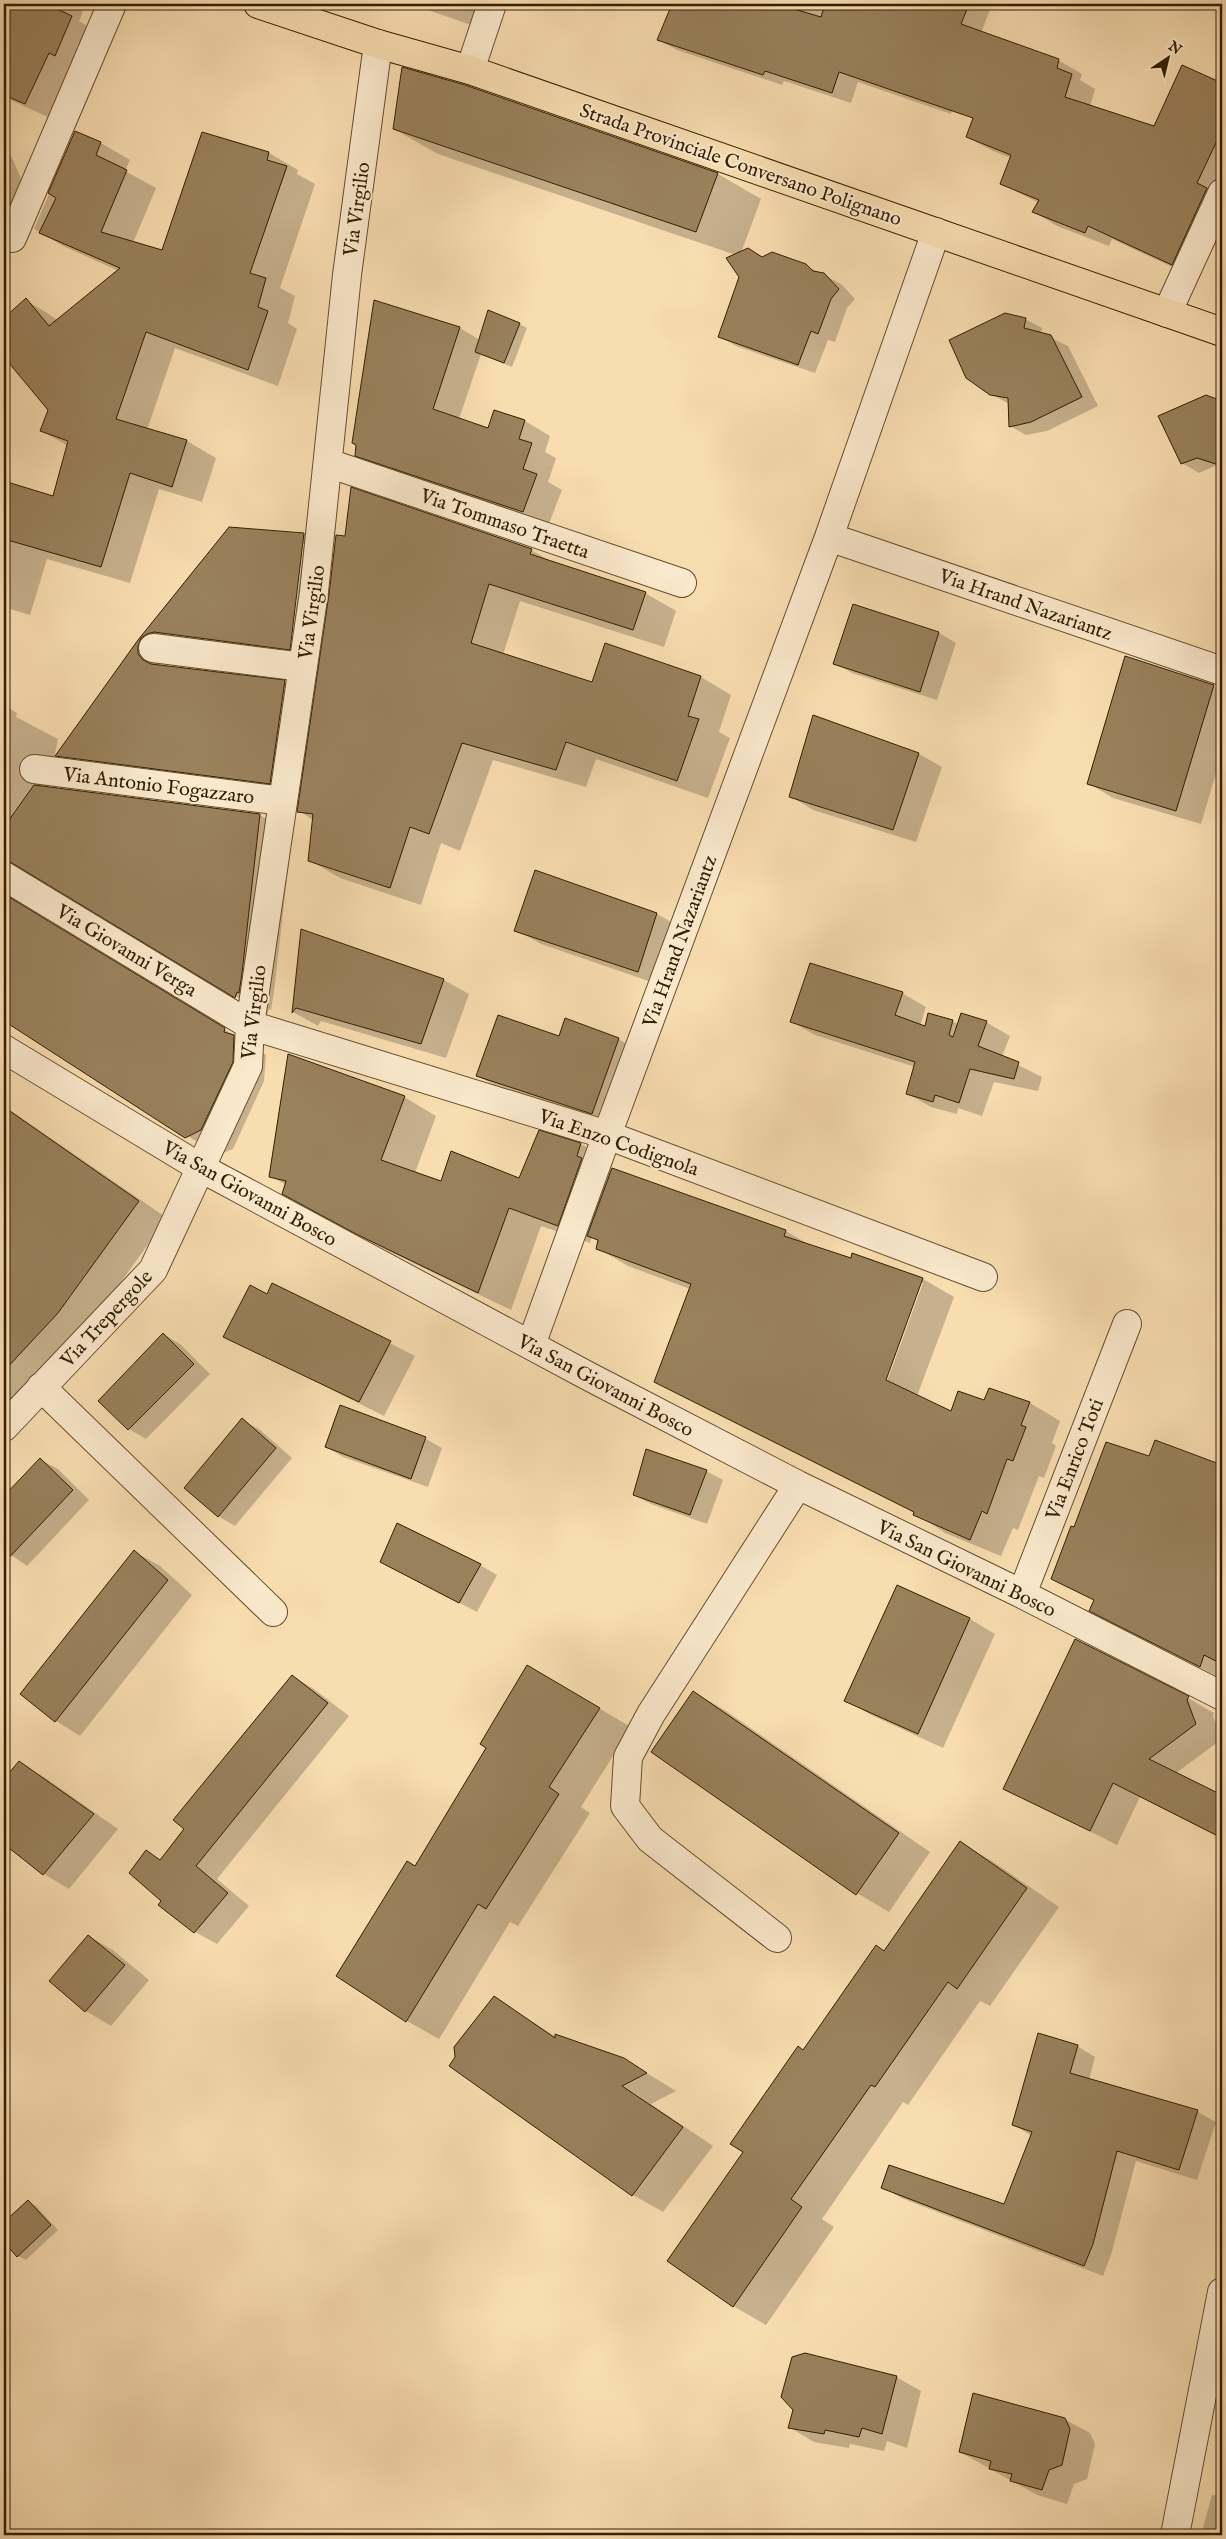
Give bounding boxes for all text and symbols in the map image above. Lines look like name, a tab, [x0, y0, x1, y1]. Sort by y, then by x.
north arrow	[1144, 32, 1194, 82]
text: N	[1164, 37, 1185, 59]
street label: Strada Provinciale Conversano Polignano	[576, 98, 905, 233]
street label: Via Virgilio	[338, 160, 376, 259]
street label: Via Tommaso Traetta	[416, 483, 593, 565]
street label: Via Virgilio	[293, 563, 331, 662]
street label: Via Hrand Nazariantz	[935, 564, 1115, 647]
street label: Via Antonio Fogazzaro	[61, 762, 256, 811]
street label: Via Hrand Nazariantz	[637, 852, 723, 1032]
street label: Via Giovanni Verga	[50, 899, 201, 1003]
street label: Via Virgilio	[236, 963, 273, 1062]
street label: Via Enzo Codignola	[534, 1104, 702, 1183]
street label: Via San Giovanni Bosco	[157, 1135, 341, 1253]
street label: Via Trepergole	[55, 1265, 159, 1374]
street label: Via San Giovanni Bosco	[512, 1329, 698, 1443]
street label: Via Enrico Toti	[1040, 1395, 1110, 1525]
street label: Via San Giovanni Bosco	[872, 1515, 1060, 1624]

